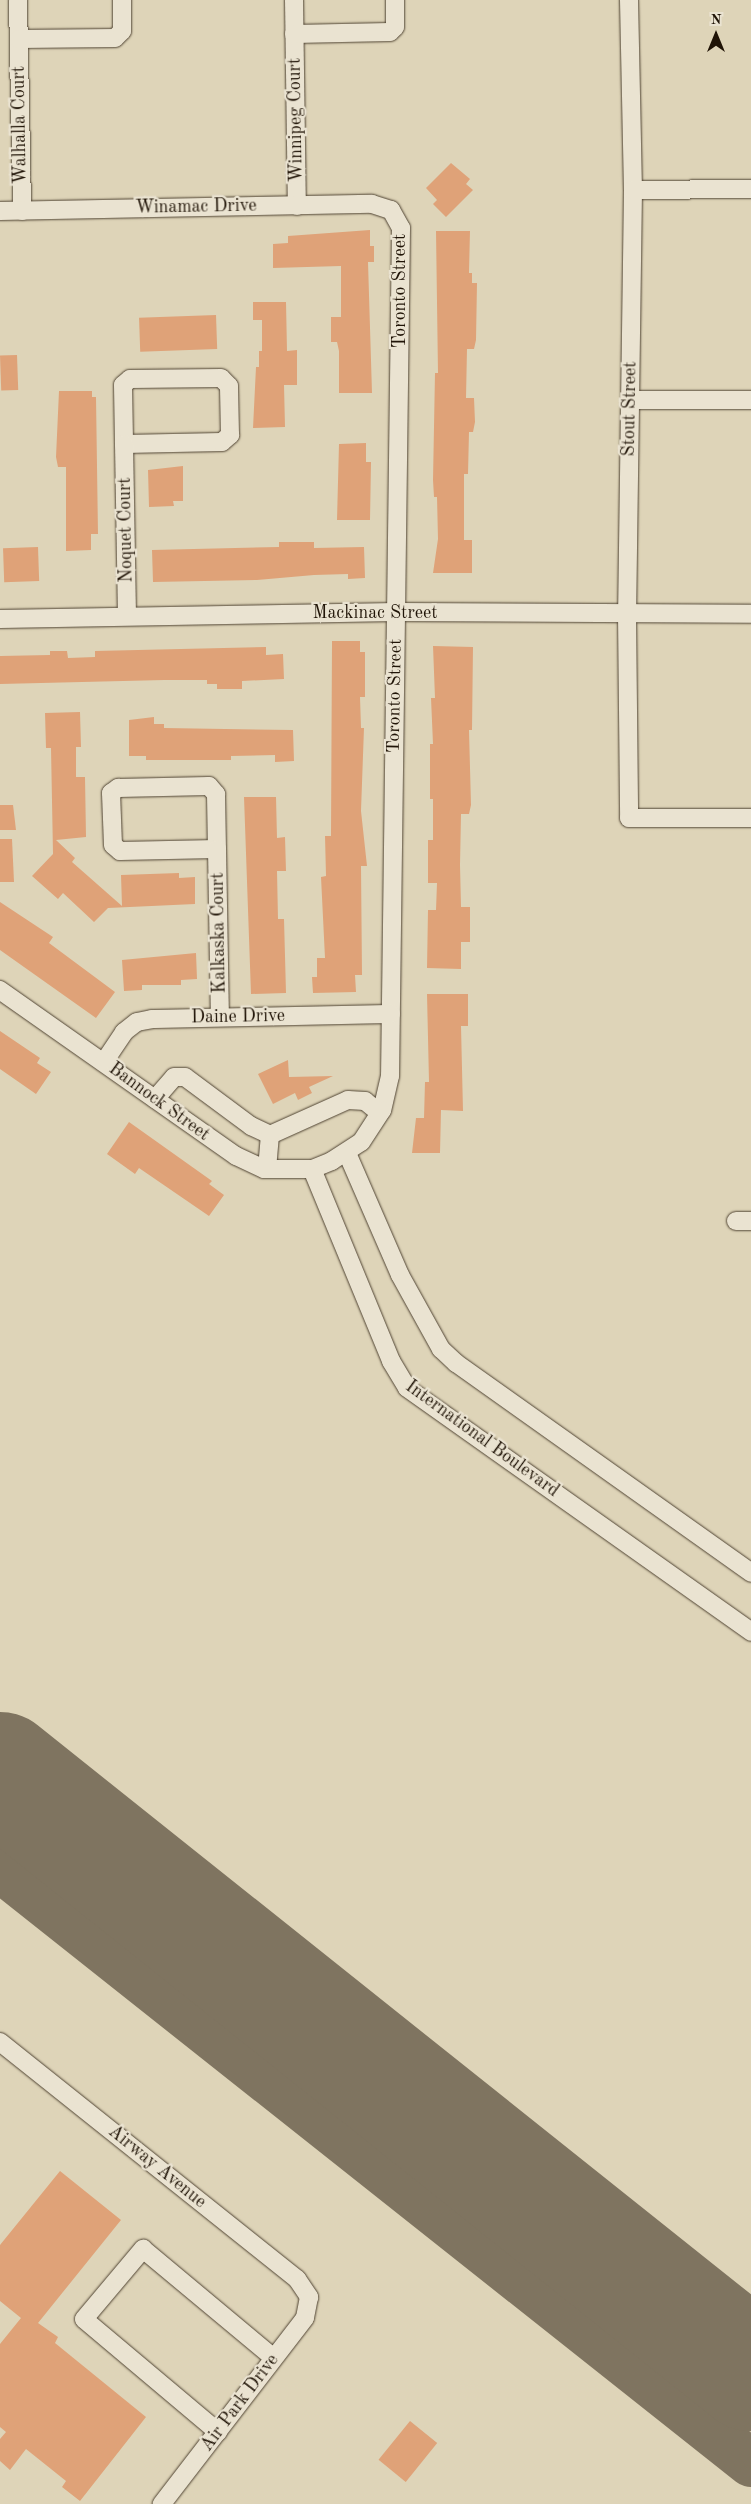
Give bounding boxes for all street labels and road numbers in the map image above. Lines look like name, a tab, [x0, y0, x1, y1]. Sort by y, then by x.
street label: Winnipeg Court	[284, 58, 308, 182]
street label: Walhalla Court	[8, 66, 32, 184]
street label: Winamac Drive	[135, 195, 257, 219]
street label: Toronto Street	[389, 234, 411, 348]
street label: Stout Street	[618, 361, 642, 457]
street label: Noquet Court	[114, 477, 138, 583]
street label: Mackinac Street	[312, 602, 438, 624]
street label: Toronto Street	[383, 639, 407, 753]
street label: Kalkaska Court	[207, 872, 231, 994]
street label: Daine Drive	[191, 1005, 285, 1029]
street label: Bannock Street	[104, 1058, 214, 1146]
street label: International Boulevard	[401, 1376, 563, 1502]
street label: Airway Avenue	[104, 2121, 210, 2213]
street label: Air Park Drive	[196, 2350, 284, 2456]

